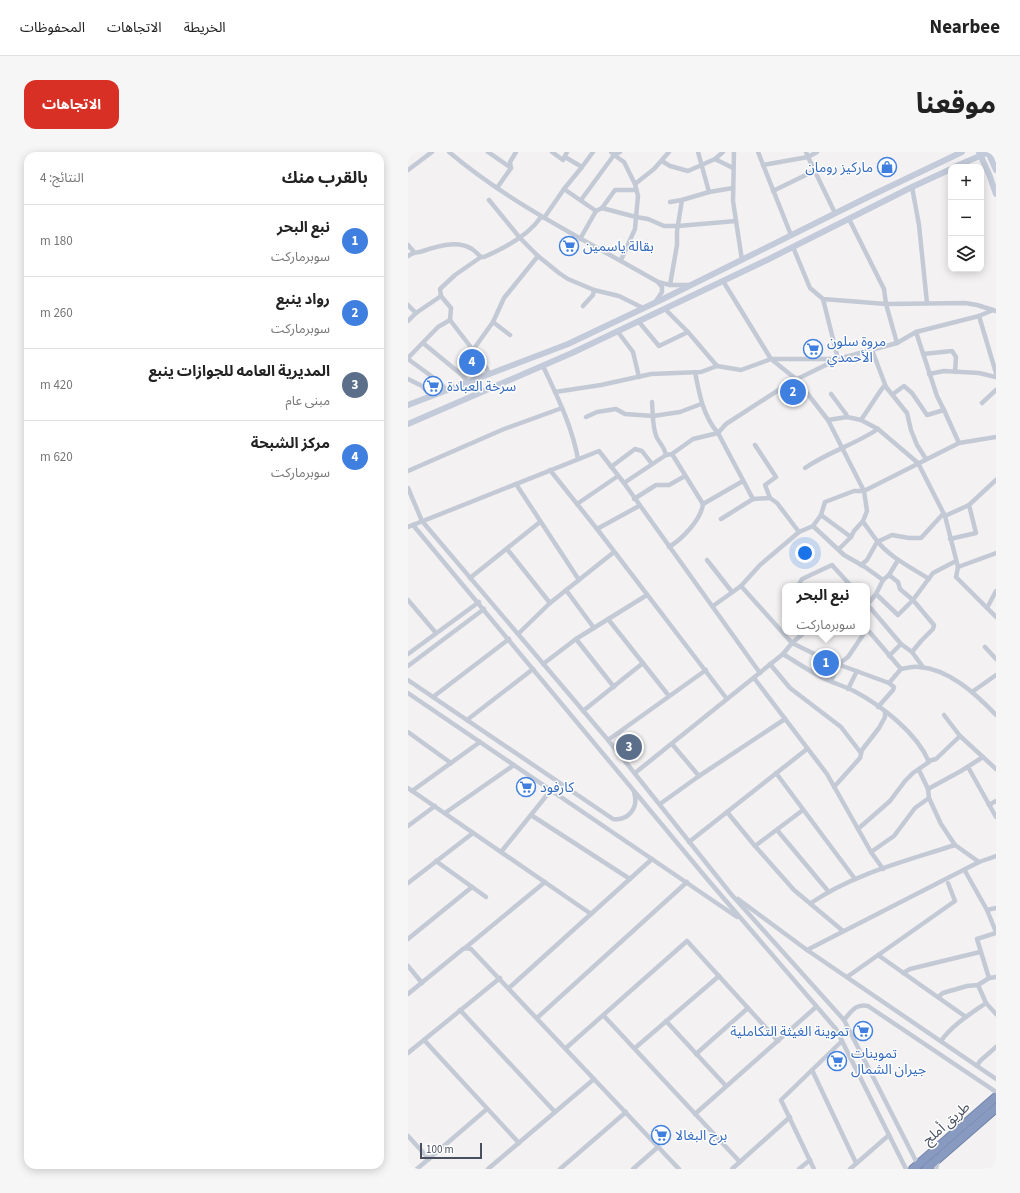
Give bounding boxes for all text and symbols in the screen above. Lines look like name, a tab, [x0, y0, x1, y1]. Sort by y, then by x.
text: Nearbee	[930, 14, 1000, 41]
text: المحفوظات	[20, 18, 85, 38]
text: الاتجاهات	[107, 18, 162, 38]
text: الخريطة	[184, 18, 226, 38]
button: الاتجاهات	[24, 80, 119, 129]
text: موقعنا	[916, 84, 996, 124]
shop icon: ماركيز رومان	[876, 156, 898, 178]
place label: ماركيز رومان	[805, 158, 873, 178]
map controls	[948, 164, 984, 272]
button: +	[948, 164, 984, 200]
text: بالقرب منك	[282, 166, 368, 190]
text: النتائج: 4	[40, 169, 84, 187]
button: −	[948, 200, 984, 236]
text: نبع البحر	[277, 217, 330, 238]
text: 180 m	[40, 232, 73, 250]
text: 1	[352, 232, 358, 250]
supermarket icon: بقالة ياسمين	[558, 235, 580, 257]
button: layers	[948, 236, 984, 272]
place label: بقالة ياسمين	[583, 237, 654, 257]
text: سوبرماركت	[271, 248, 330, 266]
text: رواد ينبع	[276, 289, 330, 310]
text: 260 m	[40, 304, 73, 322]
text: 2	[352, 304, 358, 322]
text: سوبرماركت	[271, 320, 330, 338]
place label: مروة سلون الأحمدي	[827, 332, 886, 368]
supermarket icon: مروة سلون الأحمدي	[802, 338, 824, 360]
pin: 4	[459, 347, 485, 377]
text: المديرية العامه للجوازات ينبع	[148, 361, 330, 382]
supermarket icon: سرخة العبادة	[422, 375, 444, 397]
text: 420 m	[40, 376, 73, 394]
text: 3	[352, 376, 358, 394]
place label: سرخة العبادة	[447, 377, 516, 397]
pin: 2	[780, 377, 806, 407]
text: مبنى عام	[285, 392, 330, 410]
text: مركز الشبحة	[251, 433, 330, 454]
text: 620 m	[40, 448, 73, 466]
text: 4	[352, 448, 358, 466]
text: سوبرماركت	[271, 464, 330, 482]
your location	[795, 543, 815, 563]
popup	[782, 583, 870, 635]
text: نبع البحر	[797, 585, 849, 606]
text: سوبرماركت	[797, 616, 855, 634]
pin: 1	[813, 648, 839, 678]
pin: 3	[616, 732, 642, 762]
supermarket icon: كارفود	[515, 776, 537, 798]
place label: كارفود	[540, 778, 574, 798]
supermarket icon: تموينة الغيثة التكاملية	[852, 1020, 874, 1042]
place label: تموينة الغيثة التكاملية	[730, 1022, 849, 1042]
place label: تموينات جيران الشمال	[851, 1044, 926, 1080]
supermarket icon: تموينات جيران الشمال	[826, 1050, 848, 1072]
street label: طريق أملج	[919, 1098, 975, 1150]
supermarket icon: برج البغالا	[650, 1124, 672, 1146]
place label: برج البغالا	[675, 1126, 728, 1146]
scale bar	[420, 1141, 482, 1160]
text: 100 m	[426, 1142, 454, 1157]

